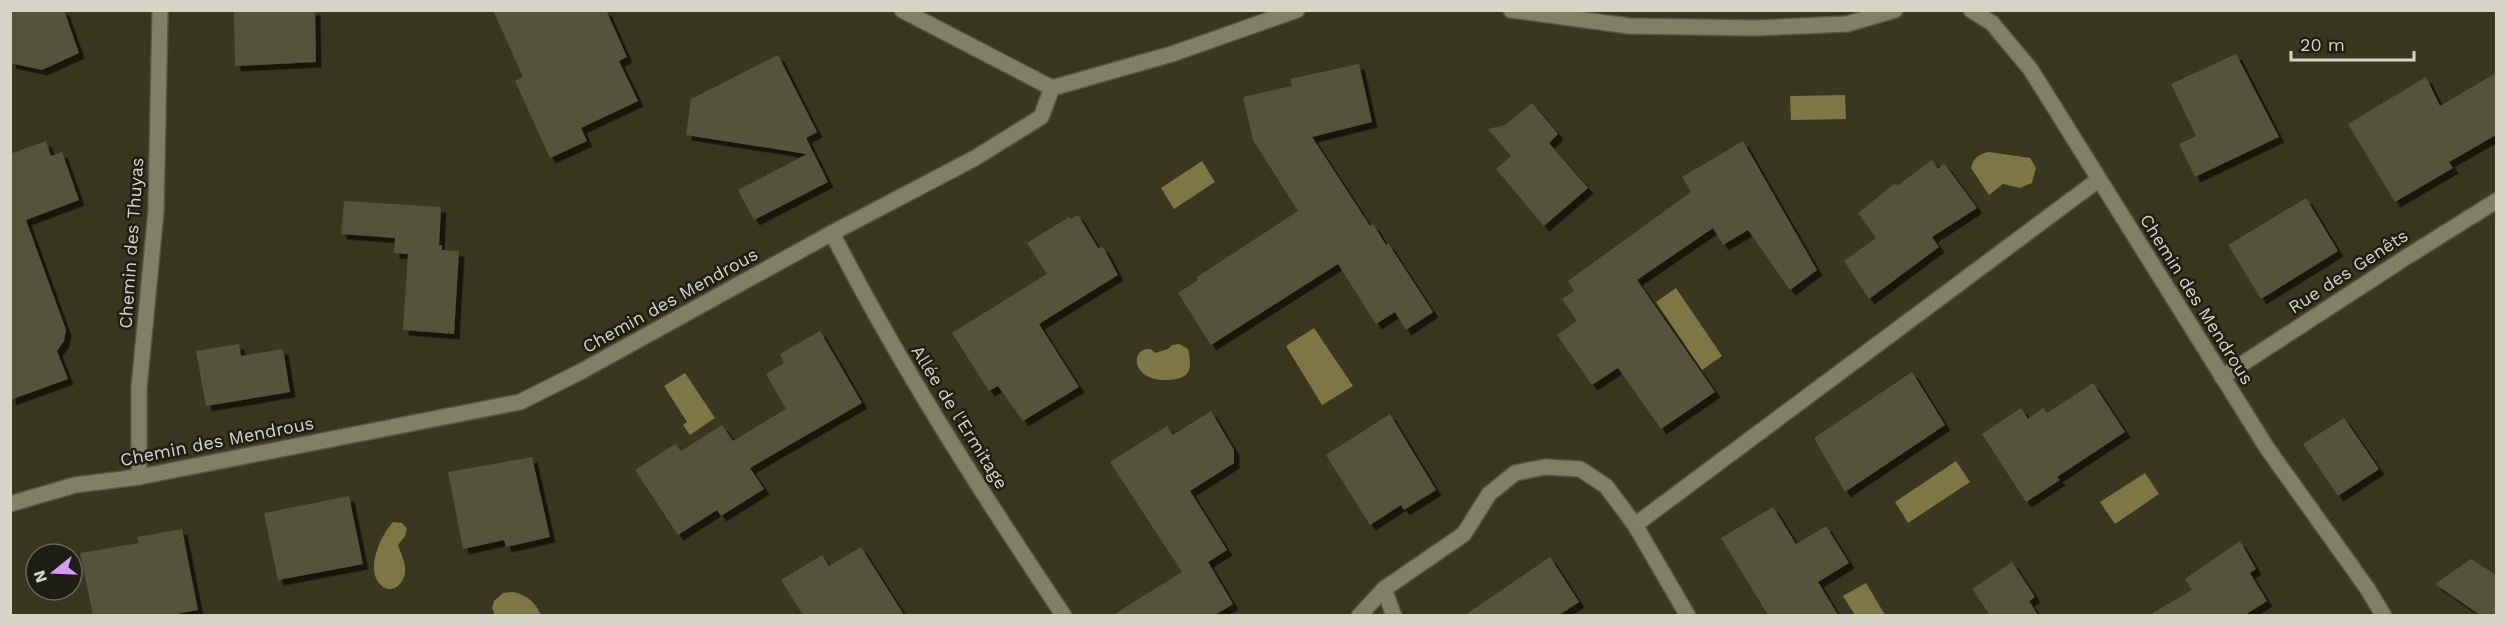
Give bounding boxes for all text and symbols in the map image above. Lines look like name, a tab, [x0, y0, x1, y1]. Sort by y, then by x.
scale bar	[2291, 24, 2414, 62]
text: 20 m	[2300, 34, 2345, 55]
street label: Chemin des Thuyas	[115, 157, 147, 329]
street label: Chemin des Mendrous	[2136, 210, 2258, 388]
street label: Rue des Genêts	[2284, 225, 2412, 317]
street label: Chemin des Mendrous	[579, 243, 761, 357]
street label: Allée de l'Ermitage	[907, 341, 1013, 493]
street label: Chemin des Mendrous	[118, 412, 316, 470]
north arrow	[24, 542, 84, 602]
text: N	[29, 568, 51, 585]

